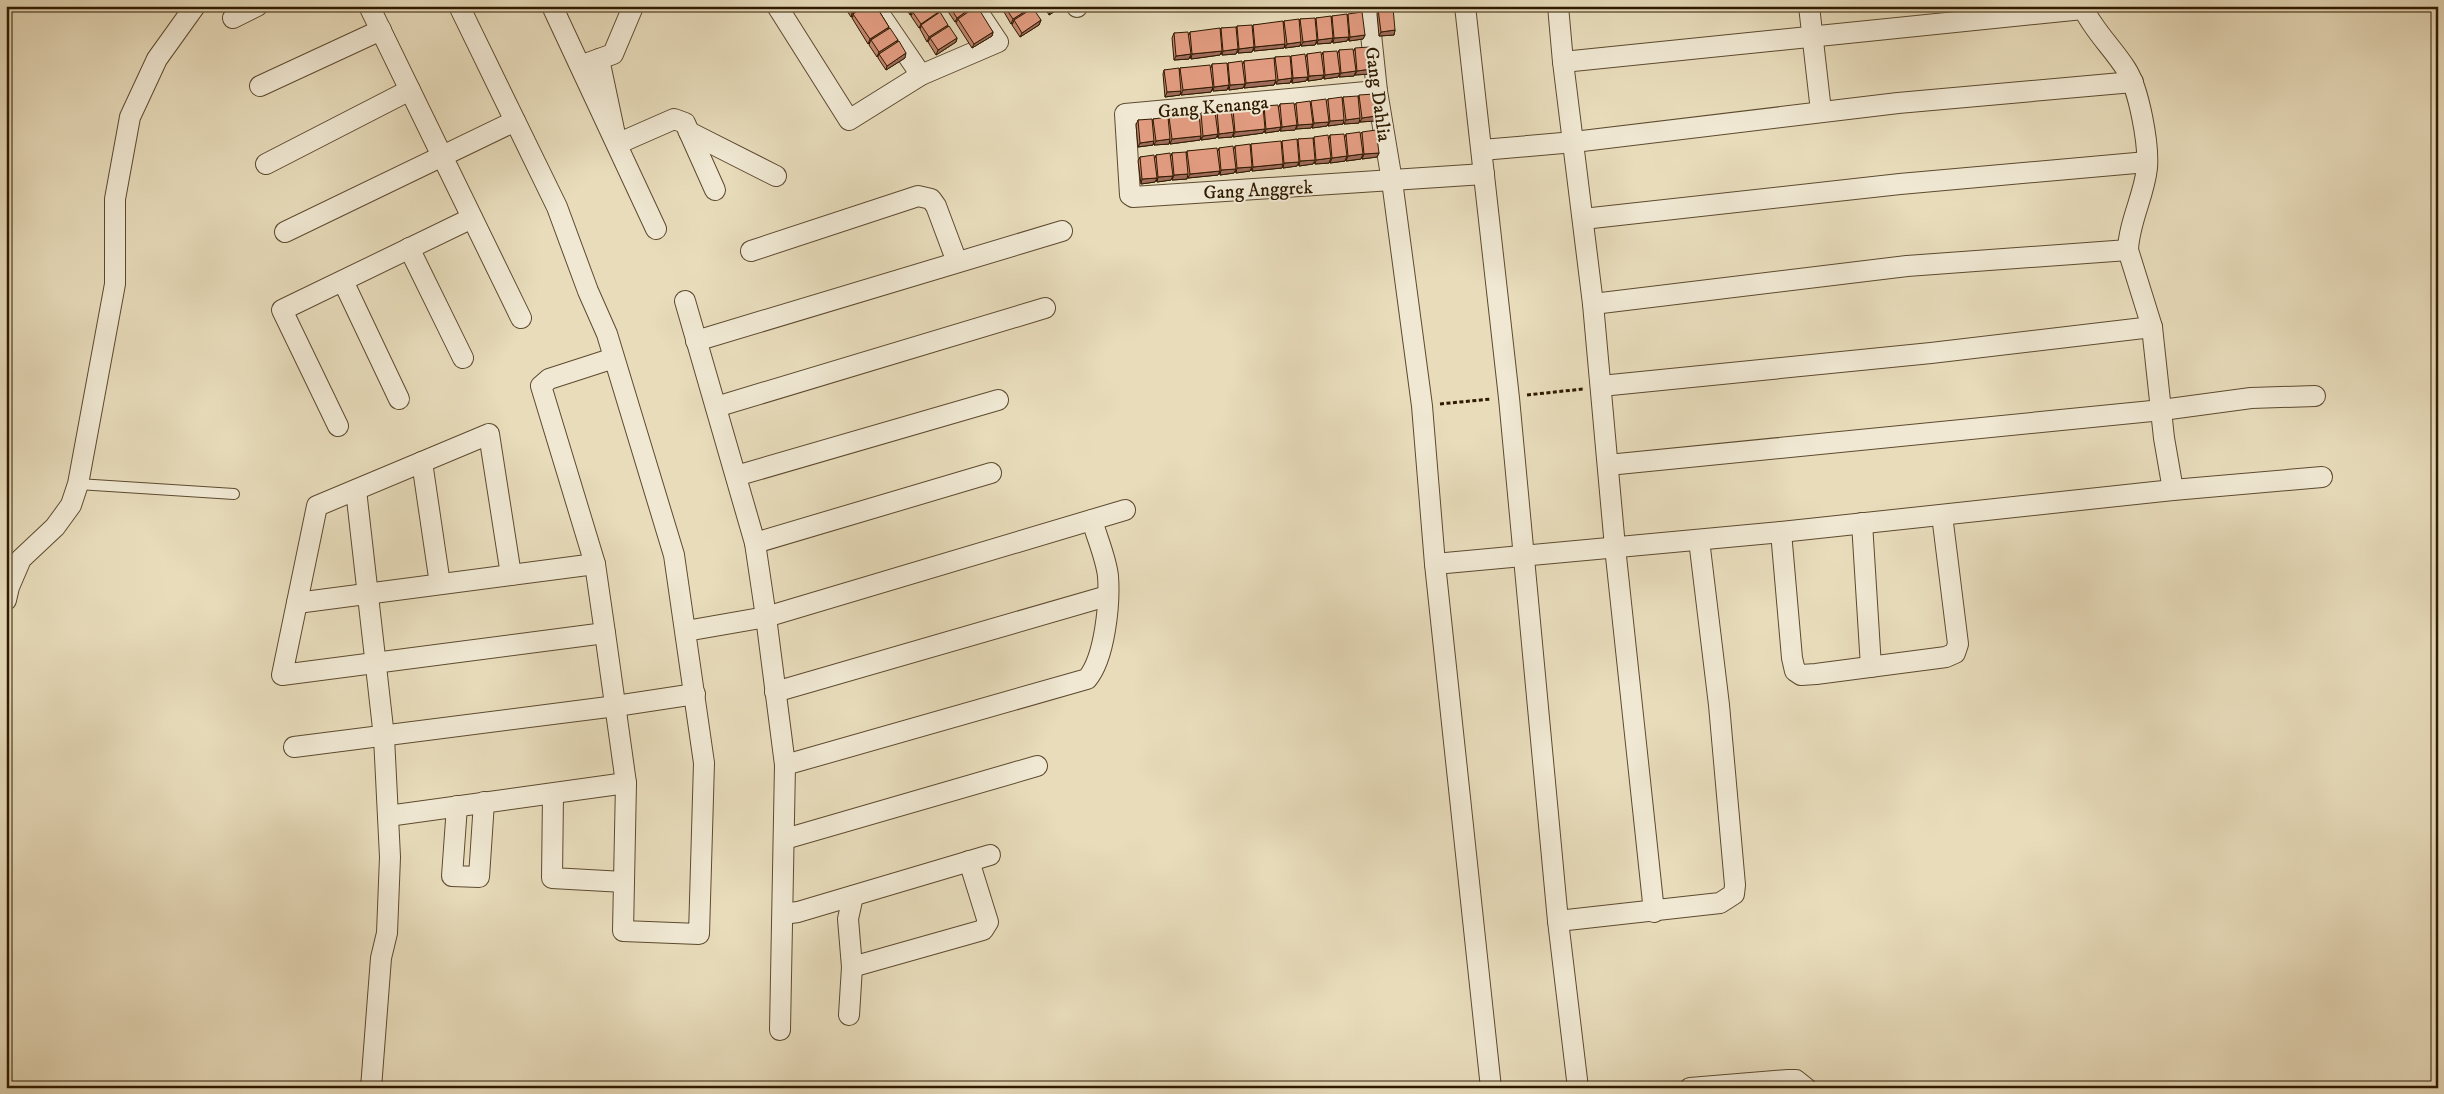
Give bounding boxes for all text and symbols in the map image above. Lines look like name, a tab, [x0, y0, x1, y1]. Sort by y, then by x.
street label: Gang Dahlia	[1359, 45, 1396, 143]
street label: Gang Kenanga	[1157, 91, 1269, 124]
street label: Gang Anggrek	[1203, 176, 1314, 205]

